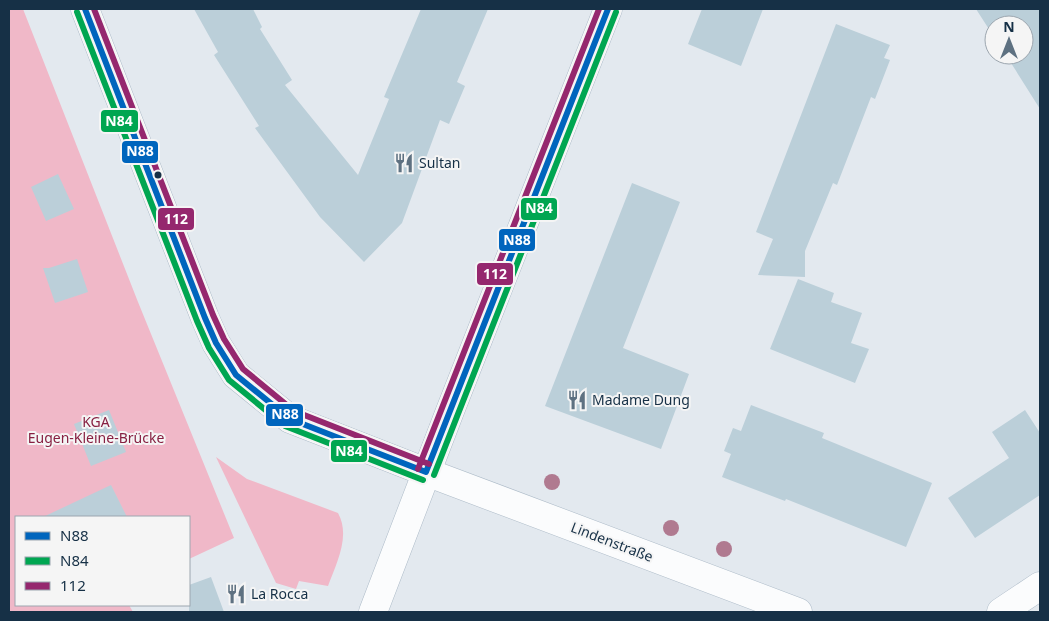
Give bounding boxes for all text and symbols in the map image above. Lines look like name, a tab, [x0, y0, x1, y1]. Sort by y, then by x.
north arrow	[984, 15, 1034, 65]
text: N	[1003, 17, 1015, 36]
line badge: N84	[100, 109, 139, 133]
text: N84	[105, 111, 133, 130]
line badge: N88	[121, 140, 159, 164]
text: N88	[126, 141, 154, 160]
restaurant icon: Sultan	[393, 152, 415, 174]
place label: Sultan	[419, 153, 461, 172]
unlabelled marker	[153, 170, 163, 180]
line badge: N84	[520, 197, 558, 221]
text: N84	[525, 198, 553, 217]
line badge: 112	[157, 207, 195, 231]
text: 112	[164, 209, 188, 228]
line badge: N88	[498, 228, 536, 252]
text: N88	[503, 230, 531, 249]
line badge: 112	[476, 262, 514, 286]
text: 112	[483, 264, 507, 283]
restaurant icon: Madame Dung	[566, 389, 588, 411]
place label: Madame Dung	[592, 390, 690, 409]
line badge: N88	[265, 403, 304, 427]
text: N88	[271, 404, 299, 423]
park label: KGA Eugen-Kleine-Brücke	[28, 412, 164, 447]
line badge: N84	[330, 439, 368, 463]
text: N84	[335, 441, 363, 460]
legend	[15, 516, 190, 606]
street label: Lindenstraße	[568, 517, 656, 566]
text: N88	[60, 525, 89, 545]
text: N84	[60, 550, 89, 570]
text: 112	[60, 575, 86, 595]
restaurant icon: La Rocca	[225, 583, 247, 605]
place label: La Rocca	[251, 584, 308, 603]

